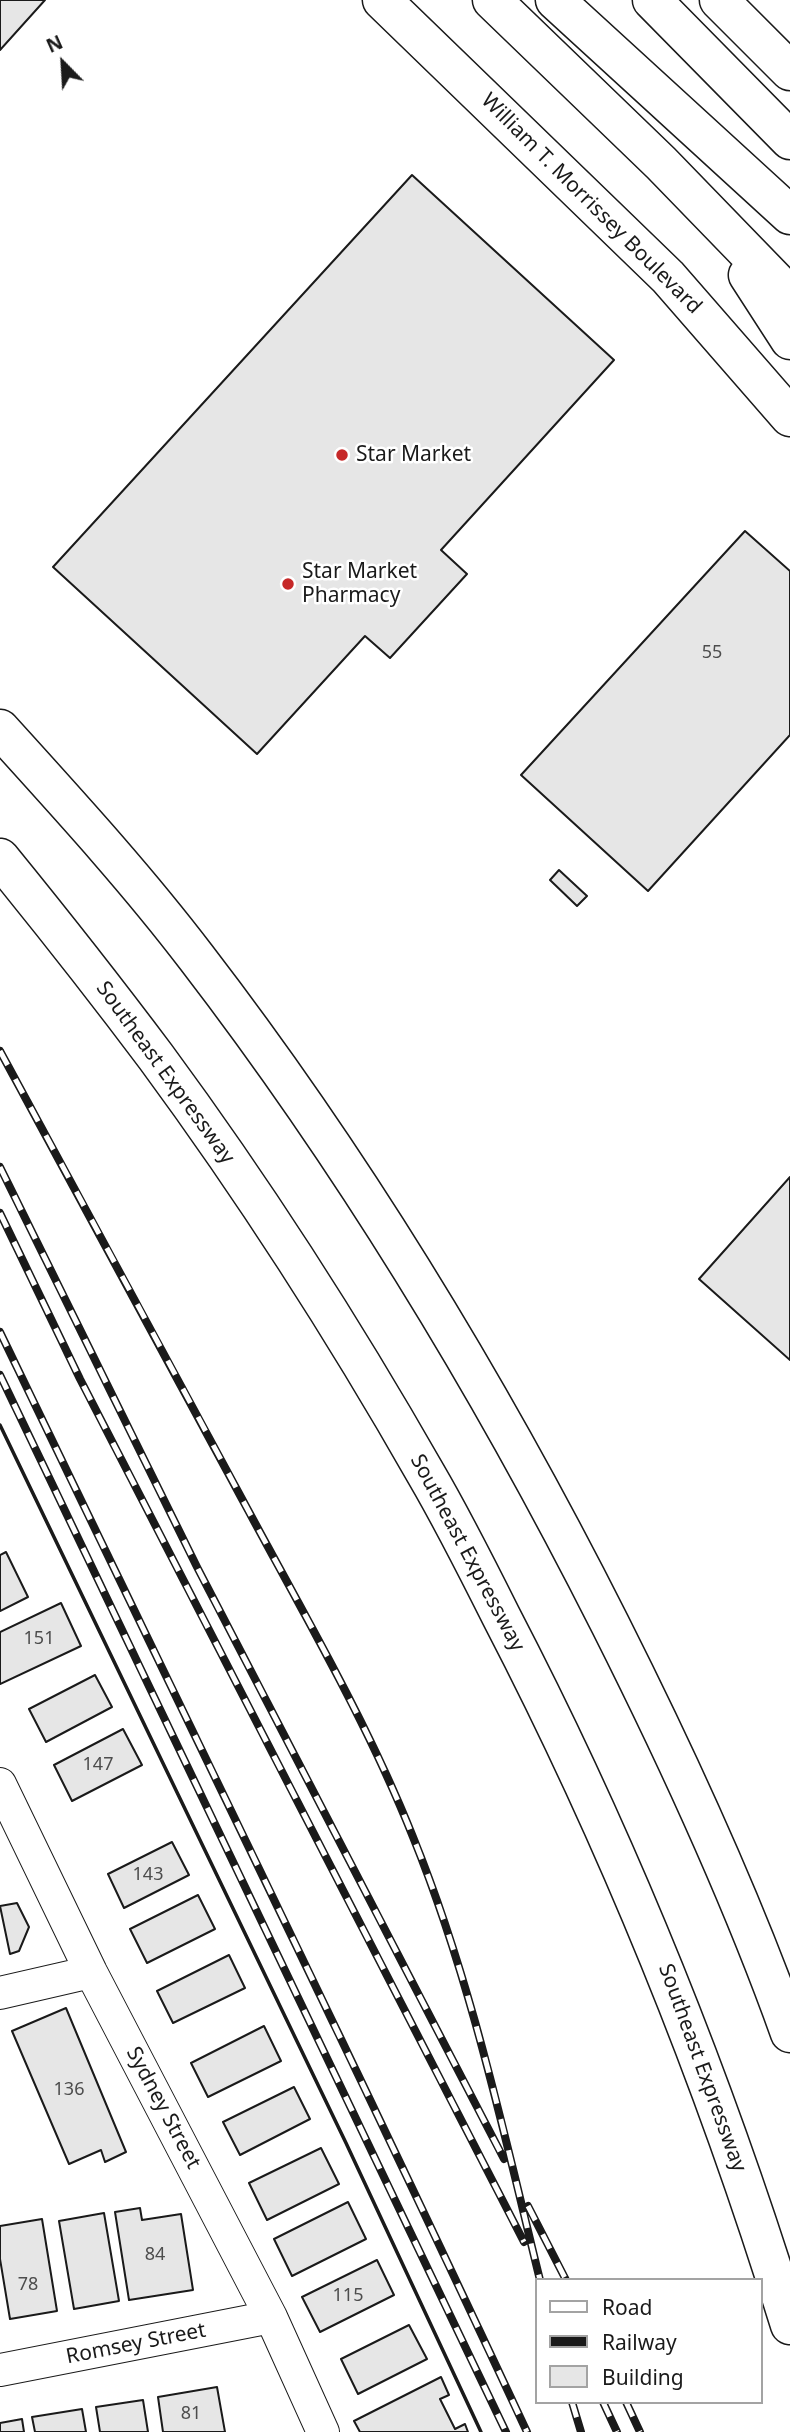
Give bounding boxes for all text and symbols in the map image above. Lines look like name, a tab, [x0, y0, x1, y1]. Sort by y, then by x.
north arrow	[28, 28, 98, 98]
text: N	[42, 29, 67, 59]
street label: William T. Morrissey Boulevard	[475, 88, 707, 320]
place label: Star Market	[356, 442, 471, 468]
marker: Star Market	[334, 447, 350, 463]
place label: Star Market Pharmacy	[302, 559, 417, 609]
marker: Star Market Pharmacy	[280, 576, 296, 592]
house number: 55	[702, 642, 722, 664]
street label: Southeast Expressway	[90, 977, 240, 1169]
street label: Southeast Expressway	[404, 1450, 530, 1656]
house number: 151	[24, 1628, 54, 1650]
house number: 147	[83, 1754, 113, 1776]
house number: 143	[133, 1864, 163, 1886]
street label: Southeast Expressway	[653, 1961, 751, 2175]
street label: Sydney Street	[120, 2043, 206, 2173]
house number: 136	[54, 2079, 84, 2101]
house number: 84	[145, 2244, 165, 2266]
house number: 78	[18, 2274, 38, 2296]
legend	[534, 2278, 762, 2404]
house number: 115	[333, 2285, 363, 2307]
text: Road	[602, 2293, 652, 2321]
street label: Romsey Street	[64, 2318, 208, 2370]
text: Railway	[602, 2328, 677, 2356]
text: Building	[602, 2363, 684, 2391]
house number: 81	[181, 2403, 201, 2425]

